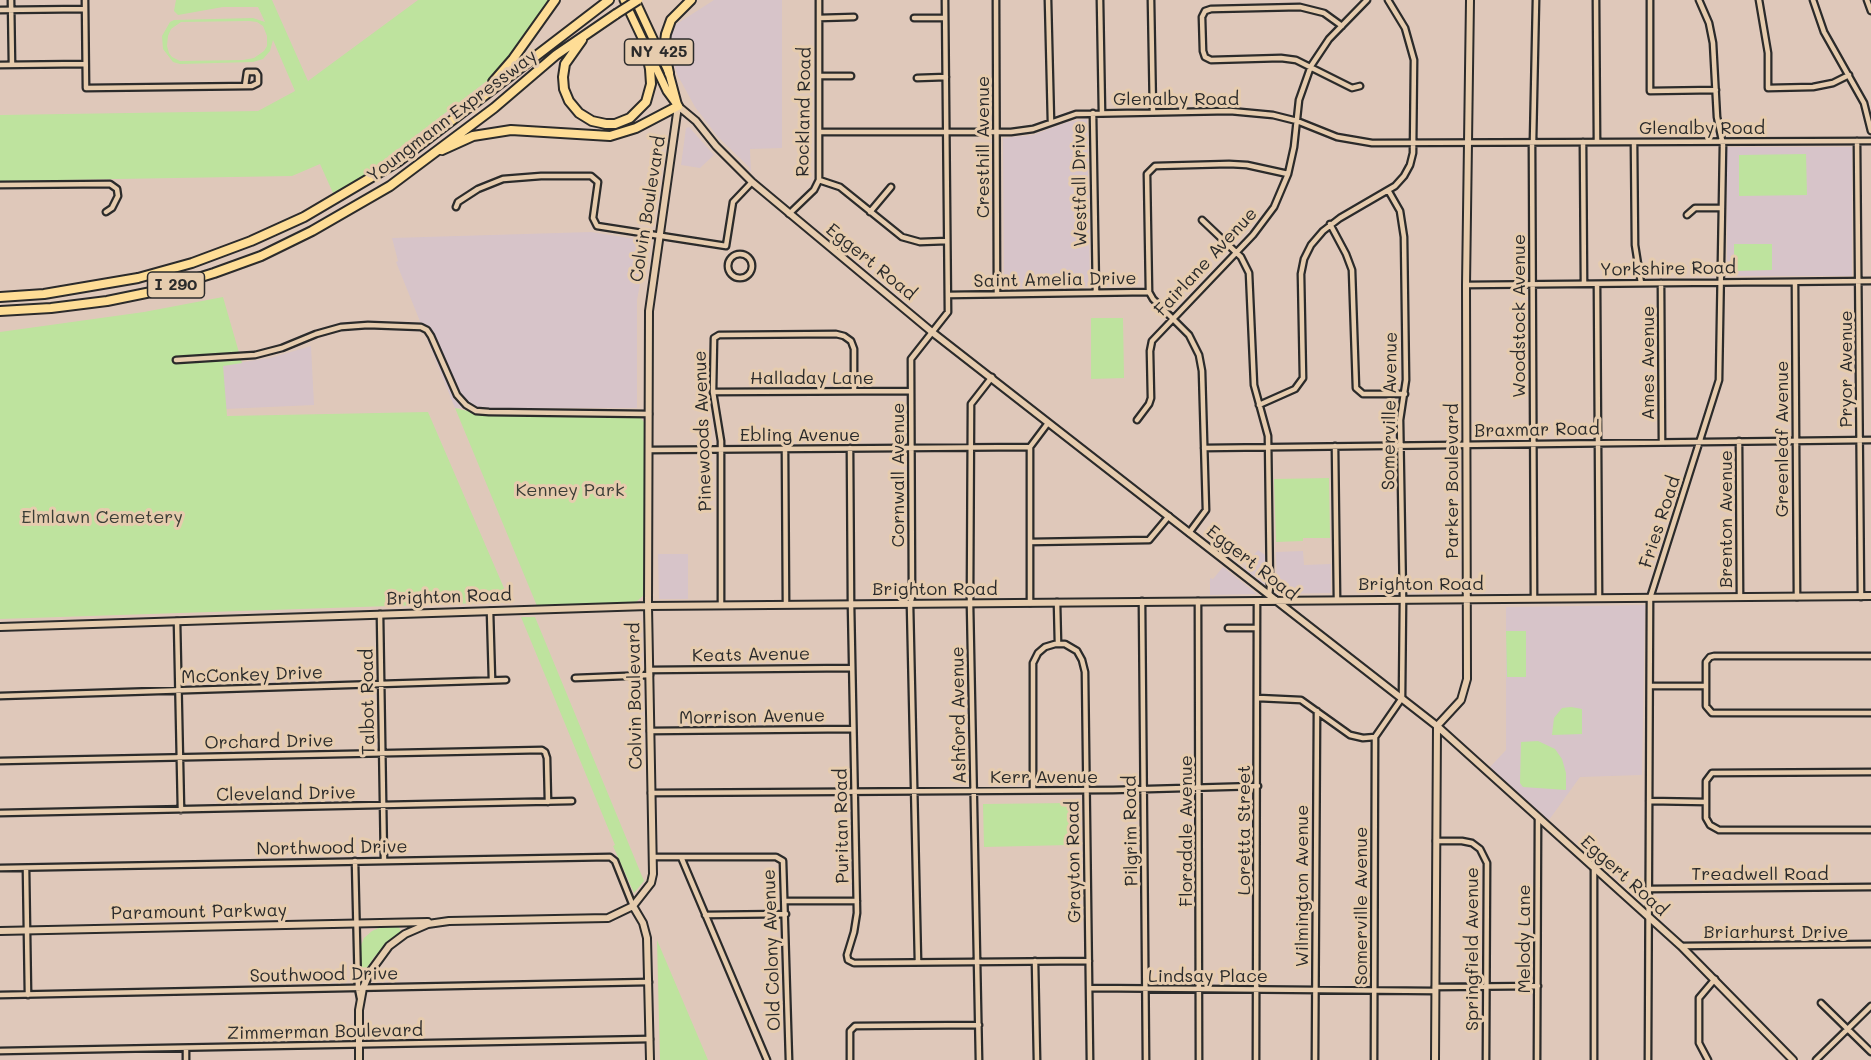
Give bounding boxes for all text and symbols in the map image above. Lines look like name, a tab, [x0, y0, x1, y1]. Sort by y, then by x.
road number: NY 425	[624, 39, 694, 65]
street label: Youngmann Expressway	[363, 45, 541, 187]
street label: Rockland Road	[792, 47, 816, 177]
street label: Cresthill Avenue	[972, 76, 994, 218]
street label: Glenalby Road	[1113, 88, 1239, 110]
street label: Glenalby Road	[1639, 117, 1765, 139]
street label: Westfall Drive	[1068, 123, 1092, 247]
street label: Colvin Boulevard	[626, 135, 670, 283]
street label: Fairlane Avenue	[1150, 203, 1262, 321]
street label: Eggert Road	[822, 219, 920, 305]
street label: Woodstock Avenue	[1508, 234, 1530, 398]
street label: Yorkshire Road	[1600, 257, 1736, 281]
street label: Saint Amelia Drive	[973, 268, 1137, 292]
road number: I 290	[148, 272, 204, 298]
street label: Ames Avenue	[1637, 306, 1659, 420]
street label: Pryor Avenue	[1835, 310, 1857, 428]
street label: Somerville Avenue	[1378, 332, 1402, 490]
street label: Pinewoods Avenue	[689, 350, 717, 512]
street label: Greenleaf Avenue	[1771, 361, 1793, 517]
street label: Halladay Lane	[750, 367, 874, 389]
street label: Cornwall Avenue	[887, 403, 909, 547]
street label: Parker Boulevard	[1441, 403, 1463, 559]
street label: Braxmar Road	[1474, 418, 1600, 442]
street label: Ebling Avenue	[740, 424, 860, 446]
street label: Brenton Avenue	[1715, 450, 1737, 588]
street label: Fries Road	[1635, 473, 1685, 571]
park label: Kenney Park	[515, 479, 625, 501]
park label: Elmlawn Cemetery	[21, 506, 183, 528]
street label: Eggert Road	[1202, 521, 1302, 605]
street label: Brighton Road	[1358, 573, 1484, 595]
street label: Brighton Road	[872, 578, 998, 600]
street label: Brighton Road	[386, 584, 512, 610]
street label: Colvin Boulevard	[623, 622, 647, 770]
street label: Keats Avenue	[692, 643, 810, 667]
street label: Ashford Avenue	[947, 646, 971, 784]
street label: Talbot Road	[356, 649, 380, 755]
street label: McConkey Drive	[181, 662, 323, 688]
street label: Morrison Avenue	[679, 705, 825, 729]
street label: Orchard Drive	[204, 730, 334, 754]
street label: Floradale Avenue	[1175, 755, 1197, 907]
street label: Loretta Street	[1233, 765, 1255, 895]
street label: Kerr Avenue	[990, 766, 1098, 788]
street label: Puritan Road	[830, 768, 854, 884]
street label: Pilgrim Road	[1119, 775, 1143, 887]
street label: Cleveland Drive	[216, 782, 356, 806]
street label: Grayton Road	[1062, 801, 1086, 923]
street label: Wilmington Avenue	[1291, 805, 1313, 967]
street label: Somerville Avenue	[1350, 827, 1372, 985]
street label: Eggert Road	[1576, 831, 1672, 921]
street label: Northwood Drive	[256, 836, 408, 860]
street label: Treadwell Road	[1691, 863, 1829, 885]
street label: Springfield Avenue	[1461, 867, 1483, 1031]
street label: Old Colony Avenue	[758, 869, 786, 1031]
street label: Melody Lane	[1513, 884, 1535, 994]
street label: Paramount Parkway	[111, 900, 287, 924]
street label: Briarhurst Drive	[1703, 921, 1849, 943]
street label: Southwood Drive	[249, 963, 399, 987]
street label: Lindsay Place	[1148, 965, 1268, 987]
street label: Zimmerman Boulevard	[227, 1019, 423, 1045]

